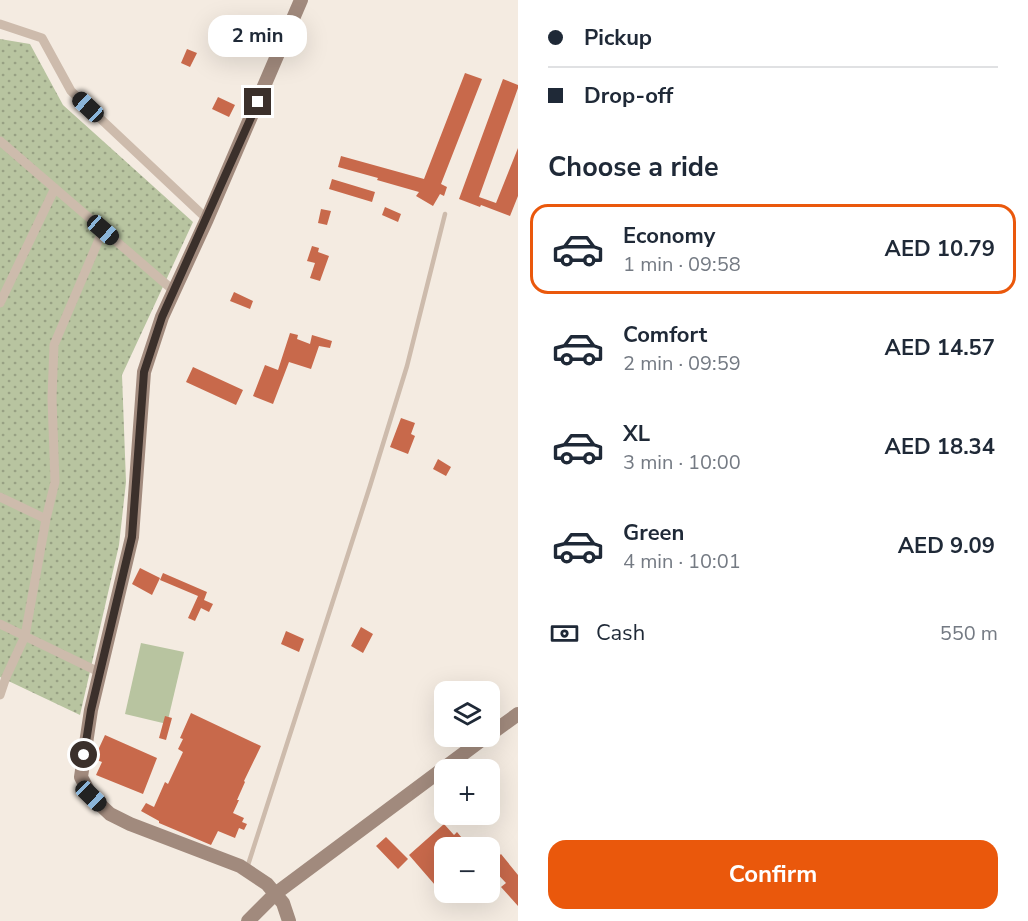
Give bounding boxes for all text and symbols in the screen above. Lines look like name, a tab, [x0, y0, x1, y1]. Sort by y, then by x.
callout: 2 min	[208, 15, 308, 57]
text: 2 min	[232, 22, 283, 49]
text: Pickup	[584, 23, 652, 53]
text: Drop-off	[584, 81, 673, 111]
car	[69, 88, 107, 126]
route end	[244, 88, 271, 115]
text: Choose a ride	[548, 149, 719, 186]
car	[84, 211, 122, 249]
text: Economy	[623, 221, 715, 251]
icon: car	[551, 222, 605, 276]
text: AED 10.79	[885, 234, 995, 264]
text: 1 min · 09:58	[623, 251, 741, 278]
text: Comfort	[623, 320, 707, 350]
icon: car	[551, 321, 605, 375]
text: AED 14.57	[885, 333, 995, 363]
text: 2 min · 09:59	[623, 350, 741, 377]
text: XL	[623, 419, 650, 449]
icon: car	[551, 420, 605, 474]
text: AED 18.34	[885, 432, 995, 462]
text: 3 min · 10:00	[623, 449, 741, 476]
text: Green	[623, 518, 684, 548]
icon: car	[551, 519, 605, 573]
text: AED 9.09	[898, 531, 995, 561]
text: 4 min · 10:01	[623, 548, 741, 575]
icon: cash	[548, 617, 581, 650]
text: Cash	[596, 618, 645, 648]
text: 550 m	[940, 620, 998, 647]
map controls	[434, 681, 500, 903]
button: layers	[434, 681, 500, 747]
route start	[70, 741, 97, 768]
button: +	[434, 759, 500, 825]
car	[72, 777, 110, 815]
button: −	[434, 837, 500, 903]
button: Confirm	[548, 840, 998, 909]

